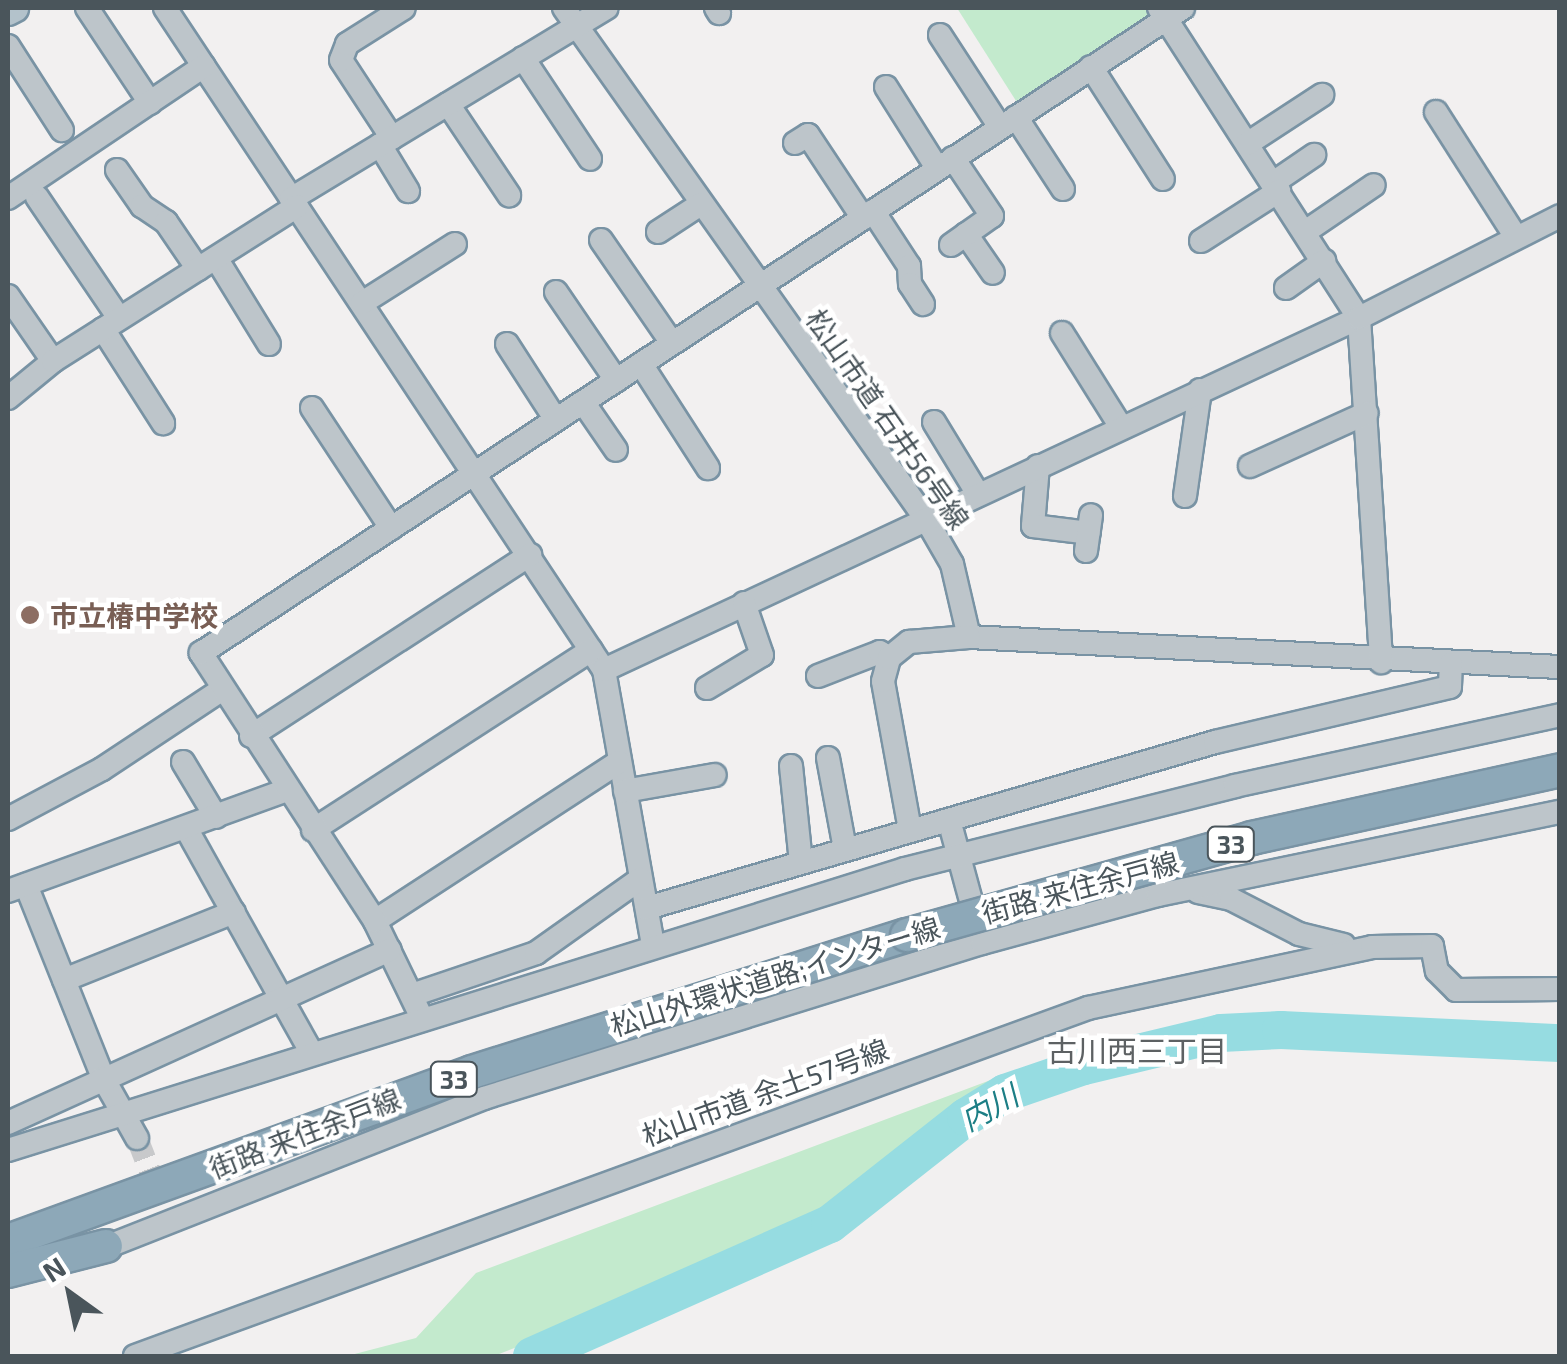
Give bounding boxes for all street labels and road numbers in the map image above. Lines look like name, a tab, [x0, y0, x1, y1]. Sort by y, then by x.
street label: 松山市道 石井56号線	[799, 302, 977, 536]
road number: 33	[1206, 824, 1256, 864]
street label: 街路 来住余戸線	[978, 845, 1182, 929]
street label: 松山外環状道路;インター線	[606, 910, 944, 1042]
street label: 松山市道 余土57号線	[637, 1032, 893, 1152]
road number: 33	[429, 1059, 479, 1099]
street label: 街路 来住余戸線	[205, 1081, 405, 1185]

